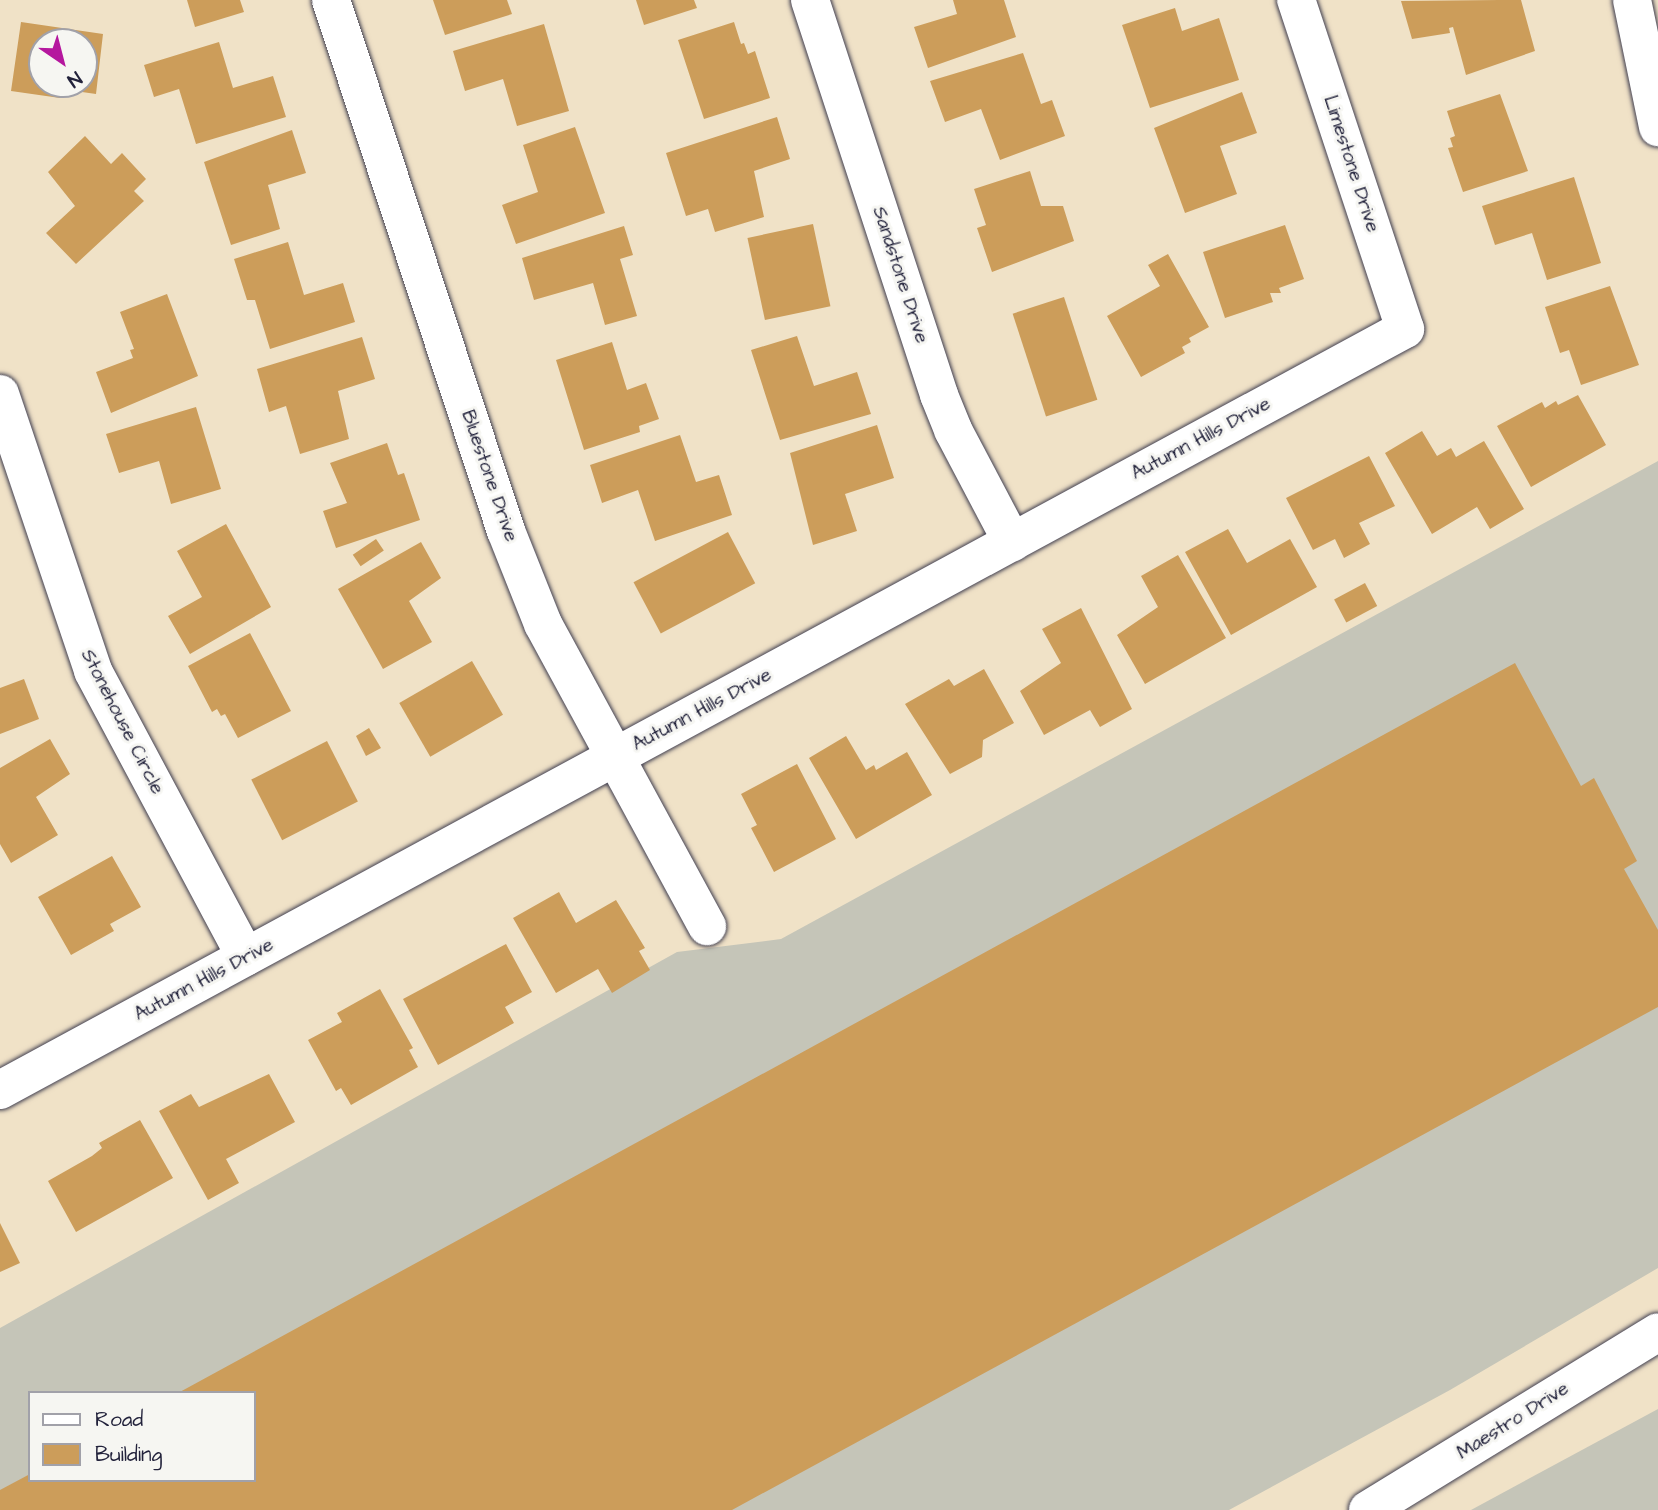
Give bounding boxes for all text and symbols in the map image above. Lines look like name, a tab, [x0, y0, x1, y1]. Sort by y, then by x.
north arrow	[28, 28, 98, 98]
text: N	[62, 64, 87, 93]
street label: Limestone Drive	[1318, 93, 1384, 235]
street label: Sandstone Drive	[867, 204, 933, 346]
street label: Autumn Hills Drive	[1128, 393, 1274, 485]
street label: Bluestone Drive	[456, 407, 522, 545]
street label: Stonehouse Circle	[76, 646, 168, 798]
street label: Autumn Hills Drive	[629, 664, 775, 756]
street label: Autumn Hills Drive	[131, 934, 277, 1026]
street label: Maestro Drive	[1453, 1378, 1573, 1464]
legend	[28, 1391, 256, 1482]
text: Road	[95, 1405, 143, 1434]
text: Building	[95, 1440, 162, 1469]

